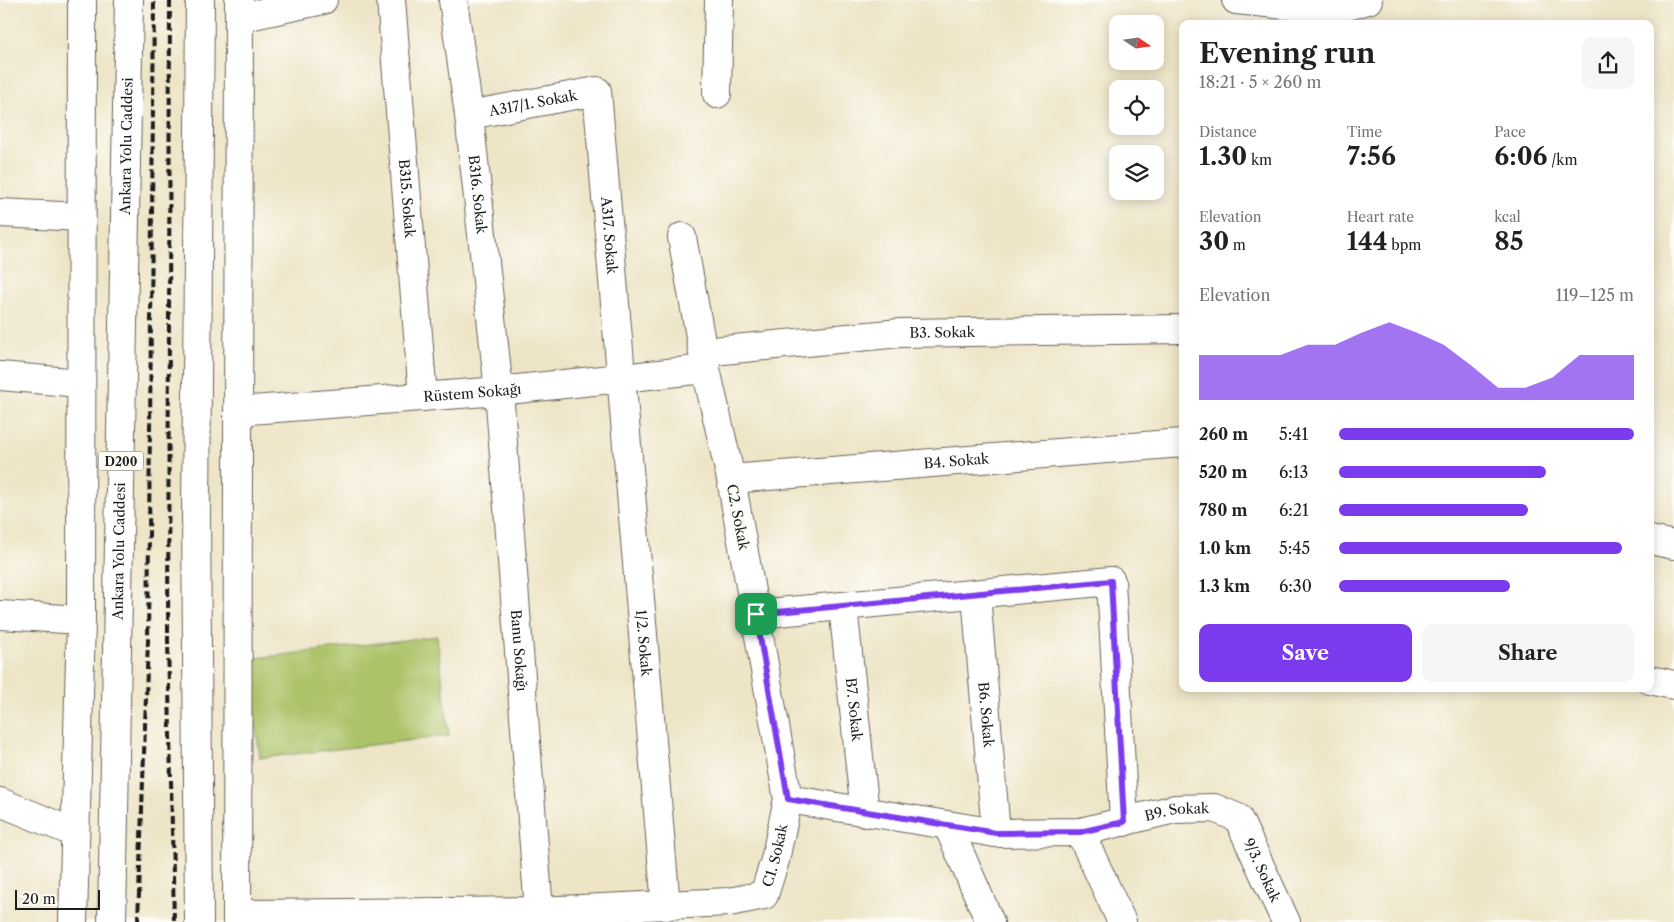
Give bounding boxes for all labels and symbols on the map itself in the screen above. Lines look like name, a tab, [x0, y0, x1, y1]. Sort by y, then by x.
north arrow	[1109, 15, 1164, 70]
street label: Ankara Yolu Caddesi	[116, 77, 137, 216]
street label: A317/1. Sokak	[486, 86, 579, 120]
street label: B316. Sokak	[464, 154, 491, 236]
street label: B315. Sokak	[395, 158, 419, 239]
street label: A317. Sokak	[597, 195, 622, 276]
street label: B3. Sokak	[909, 323, 976, 342]
street label: Rüstem Sokağı	[423, 380, 522, 406]
street label: B4. Sokak	[923, 449, 991, 473]
road number: D200	[98, 452, 144, 471]
street label: Ankara Yolu Caddesi	[109, 482, 129, 621]
street label: C2. Sokak	[723, 483, 753, 552]
pin	[735, 593, 777, 635]
street label: Banu Sokağı	[507, 609, 531, 692]
street label: 1/2. Sokak	[632, 609, 656, 678]
street label: B7. Sokak	[842, 677, 866, 743]
street label: B6. Sokak	[974, 681, 998, 749]
street label: B9. Sokak	[1143, 799, 1210, 825]
street label: C1. Sokak	[758, 821, 792, 889]
street label: 9/3. Sokak	[1240, 835, 1285, 906]
scale bar	[15, 887, 100, 910]

